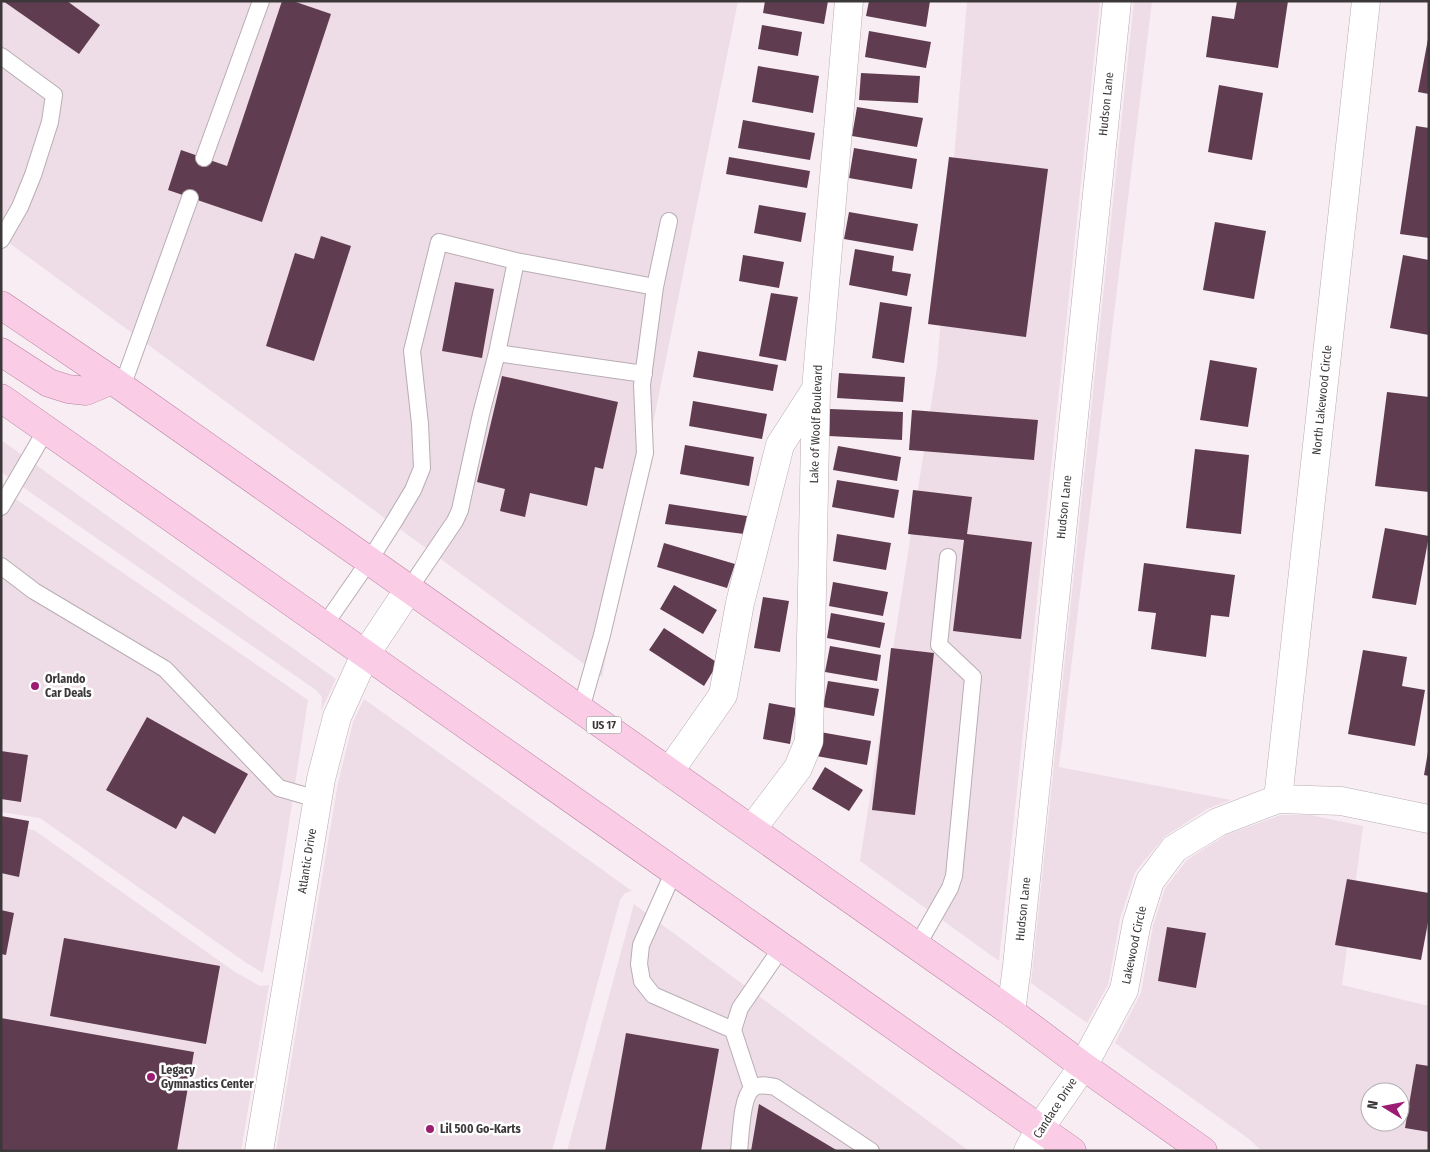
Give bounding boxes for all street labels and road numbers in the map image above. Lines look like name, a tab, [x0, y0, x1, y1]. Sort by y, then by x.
street label: Hudson Lane	[1096, 71, 1116, 137]
street label: North Lakewood Circle	[1309, 344, 1335, 456]
street label: Lake of Woolf Boulevard	[807, 364, 825, 484]
street label: Hudson Lane	[1054, 474, 1074, 540]
road number: US 17	[586, 716, 622, 734]
street label: Atlantic Drive	[295, 827, 319, 895]
street label: Hudson Lane	[1013, 876, 1033, 942]
street label: Lakewood Circle	[1119, 905, 1149, 985]
street label: Candace Drive	[1030, 1075, 1080, 1141]

